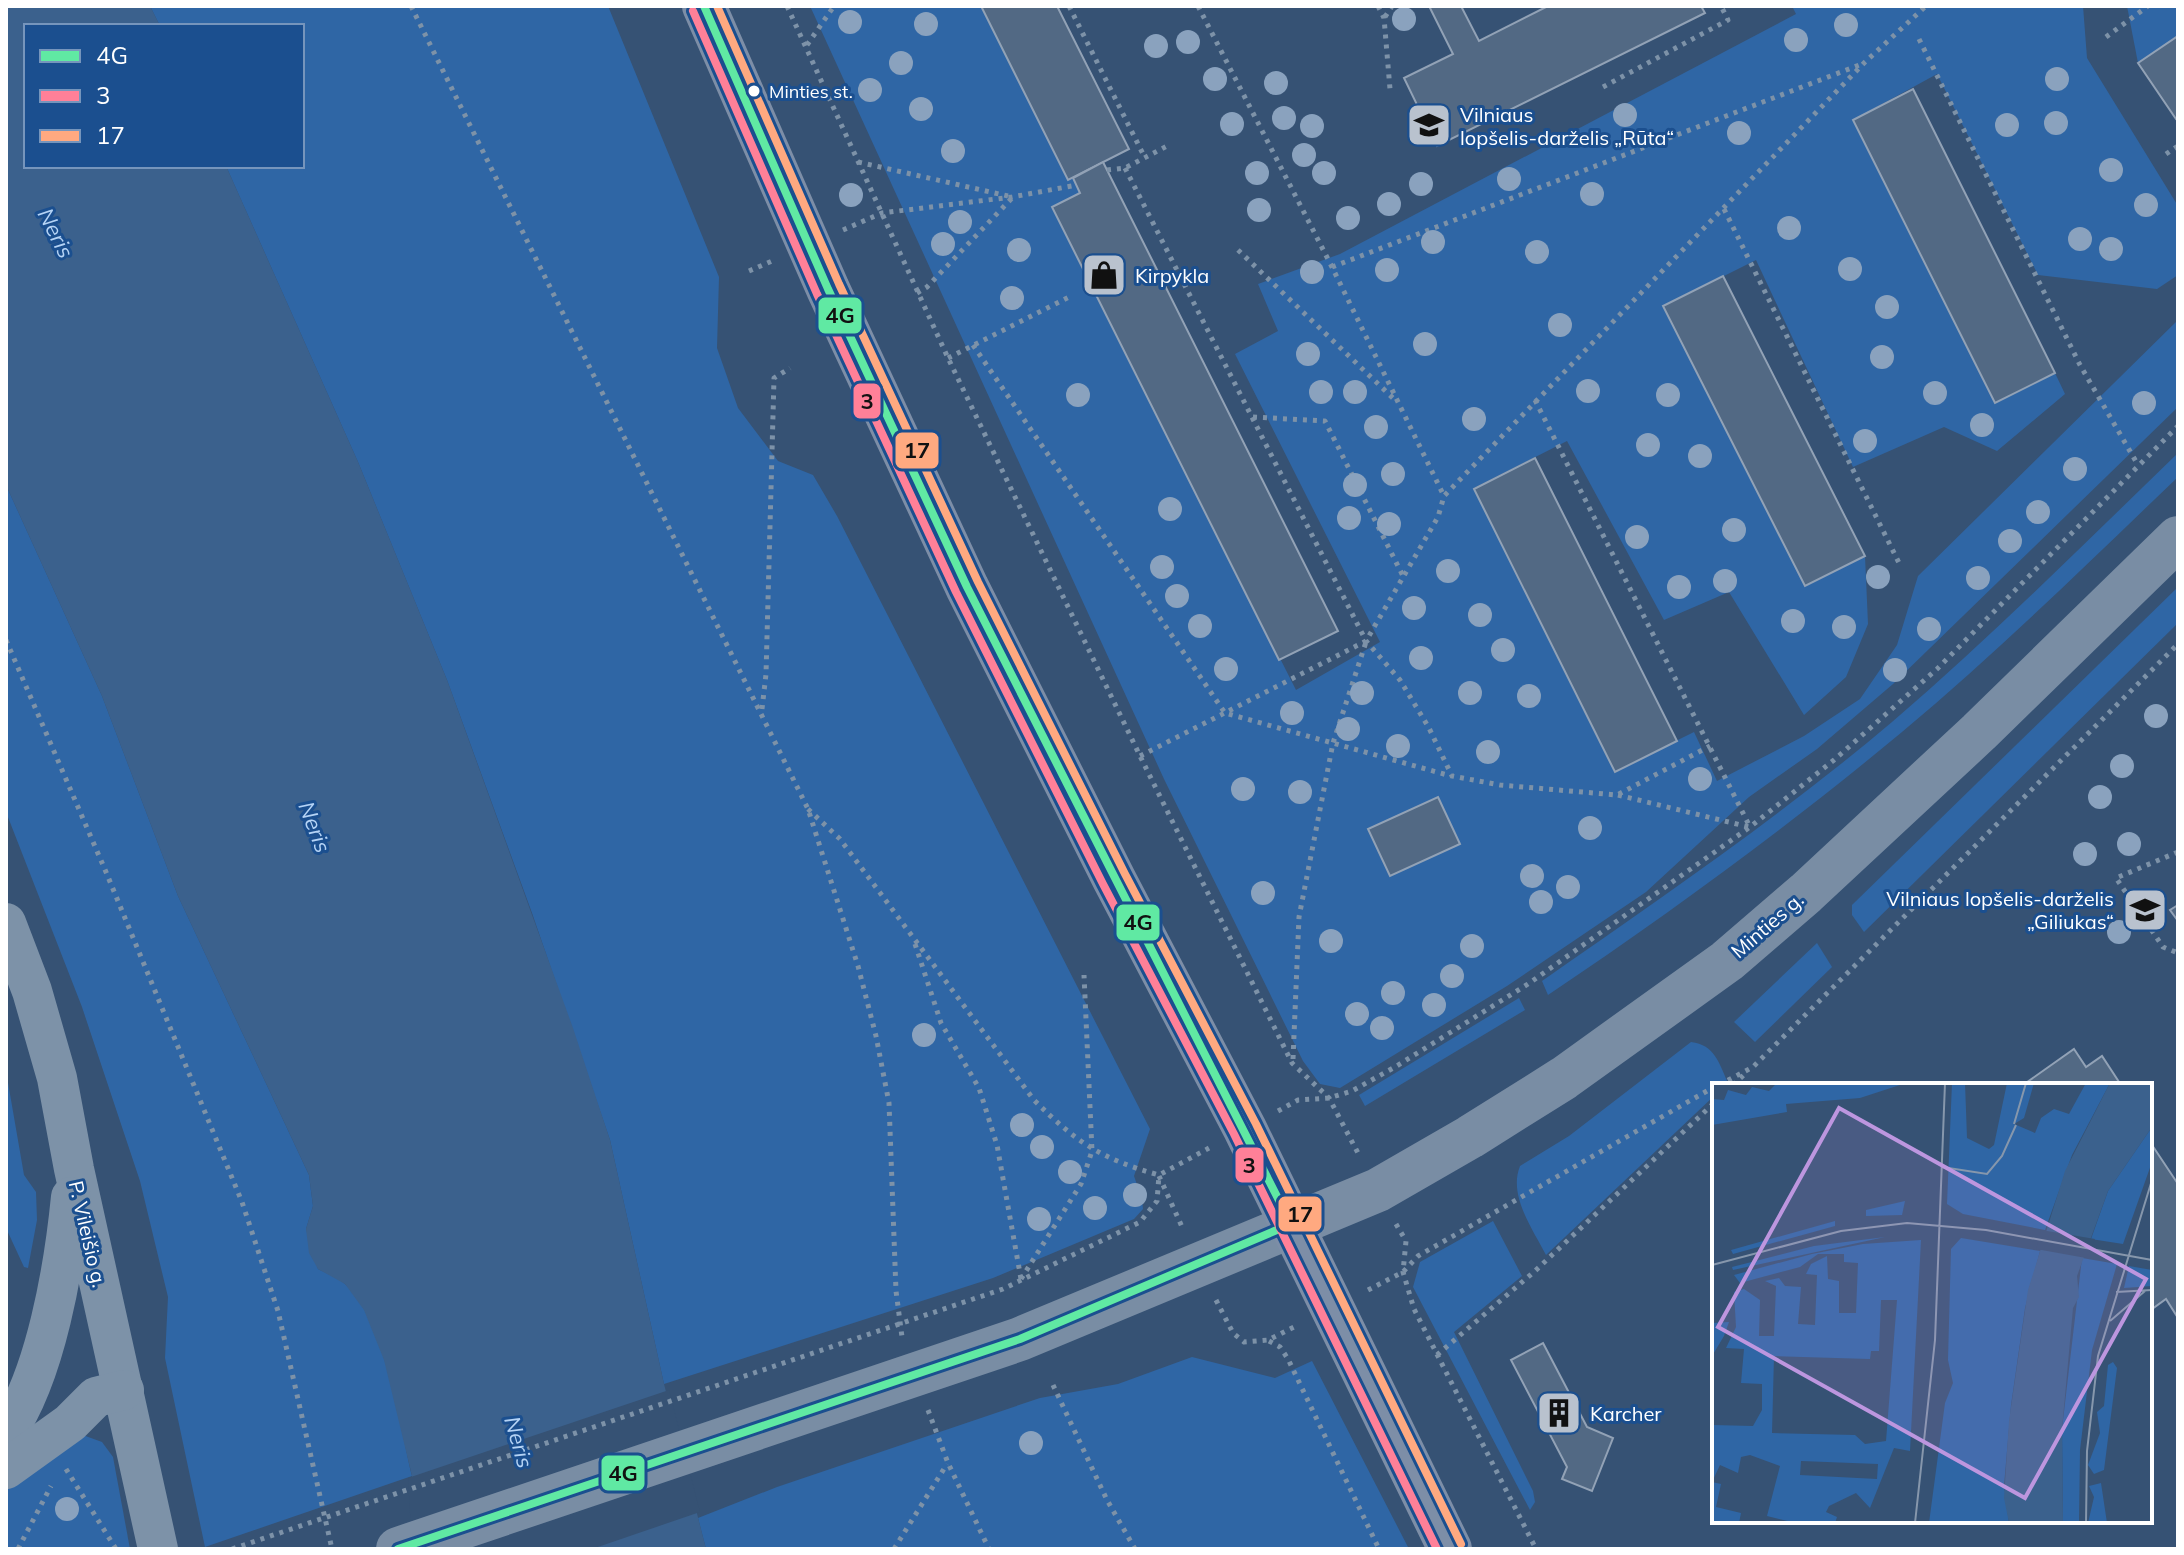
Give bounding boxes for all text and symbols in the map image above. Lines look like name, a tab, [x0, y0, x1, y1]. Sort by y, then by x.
legend	[24, 24, 304, 168]
text: 4G	[96, 40, 128, 70]
text: 3	[96, 80, 110, 110]
place label: Minties st.	[769, 80, 853, 103]
marker: Minties st.	[746, 83, 762, 99]
school or university icon: Vilniaus lopšelis-darželis „Rūta“	[1405, 101, 1453, 149]
place label: Vilniaus lopšelis-darželis „Rūta“	[1460, 102, 1674, 150]
text: 17	[96, 120, 125, 150]
water label: Neris	[32, 203, 80, 263]
shop icon: Kirpykla	[1080, 251, 1128, 299]
place label: Kirpykla	[1135, 263, 1209, 288]
line badge: 4G	[817, 296, 863, 335]
text: 4G	[825, 301, 855, 329]
line badge: 3	[852, 382, 882, 420]
text: 3	[860, 387, 874, 415]
line badge: 17	[894, 431, 940, 470]
text: 17	[904, 436, 930, 464]
water label: Neris	[293, 797, 338, 857]
place label: Vilniaus lopšelis-darželis „Giliukas“	[1886, 886, 2114, 934]
school or university icon: Vilniaus lopšelis-darželis „Giliukas“	[2121, 886, 2169, 934]
street label: Minties g.	[1726, 887, 1808, 963]
line badge: 4G	[1115, 903, 1161, 942]
text: 4G	[1123, 908, 1153, 936]
inset map	[1712, 1083, 2152, 1523]
line badge: 3	[1234, 1146, 1265, 1184]
text: 3	[1242, 1151, 1256, 1179]
street label: P. Vileišio g.	[64, 1178, 112, 1290]
line badge: 17	[1277, 1195, 1323, 1233]
text: 17	[1287, 1200, 1313, 1228]
building icon: Karcher	[1535, 1389, 1583, 1437]
place label: Karcher	[1590, 1401, 1662, 1426]
water label: Neris	[498, 1413, 540, 1471]
line badge: 4G	[600, 1454, 646, 1492]
text: 4G	[608, 1459, 638, 1487]

